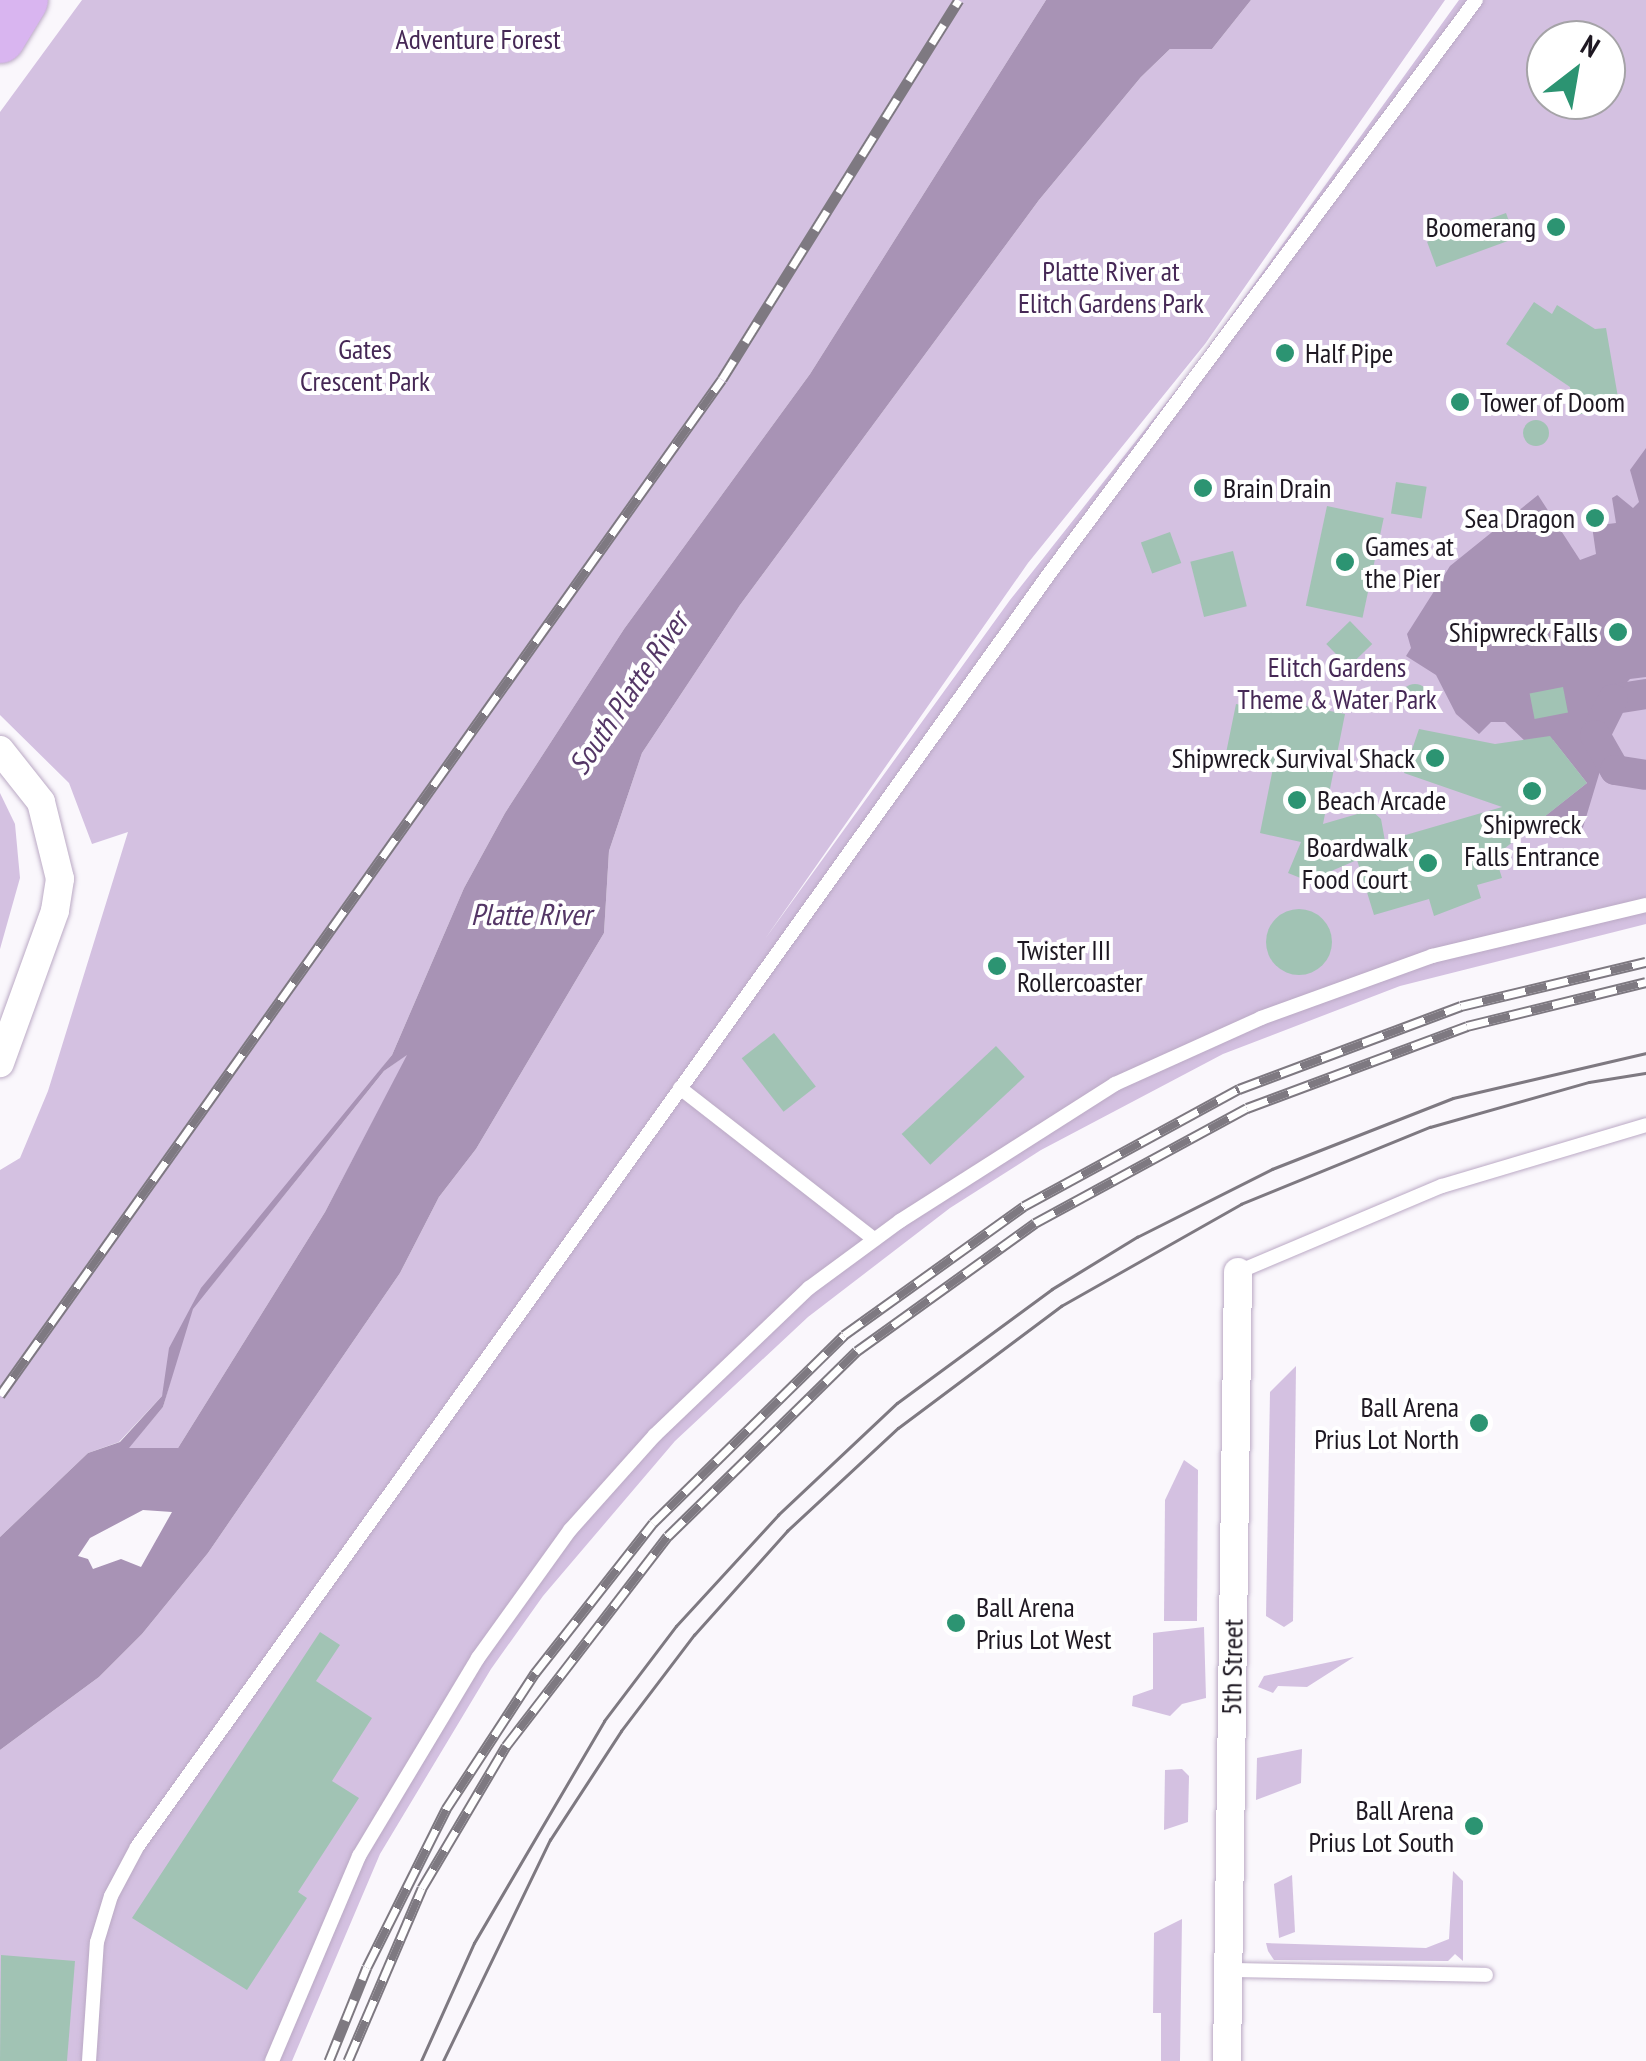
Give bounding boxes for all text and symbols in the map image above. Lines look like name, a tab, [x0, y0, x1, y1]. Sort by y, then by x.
north arrow	[1526, 20, 1626, 120]
park label: Adventure Forest	[395, 22, 561, 56]
text: N	[1575, 26, 1607, 65]
place label: Boomerang	[1426, 210, 1536, 244]
marker: Boomerang	[1545, 216, 1567, 238]
park label: Platte River at Elitch Gardens Park	[1018, 254, 1204, 320]
park label: Gates Crescent Park	[300, 332, 430, 398]
place label: Half Pipe	[1305, 336, 1393, 370]
marker: Half Pipe	[1274, 342, 1296, 364]
place label: Tower of Doom	[1480, 385, 1625, 419]
marker: Tower of Doom	[1449, 391, 1471, 413]
place label: Brain Drain	[1223, 471, 1331, 505]
marker: Brain Drain	[1192, 477, 1214, 499]
place label: Sea Dragon	[1464, 501, 1575, 535]
marker: Sea Dragon	[1584, 507, 1606, 529]
place label: Games at the Pier	[1365, 529, 1454, 595]
marker: Games at the Pier	[1334, 551, 1356, 573]
water label: South Platte River	[561, 605, 695, 781]
place label: Shipwreck Falls	[1448, 615, 1598, 649]
marker: Shipwreck Falls	[1607, 621, 1629, 643]
park label: Elitch Gardens Theme & Water Park	[1237, 650, 1437, 716]
place label: Shipwreck Survival Shack	[1171, 741, 1415, 775]
marker: Shipwreck Survival Shack	[1424, 747, 1446, 769]
marker: Shipwreck Falls Entrance	[1521, 780, 1543, 802]
place label: Beach Arcade	[1317, 783, 1447, 817]
marker: Beach Arcade	[1286, 789, 1308, 811]
place label: Shipwreck Falls Entrance	[1464, 807, 1600, 873]
place label: Boardwalk Food Court	[1302, 830, 1408, 896]
marker: Boardwalk Food Court	[1417, 852, 1439, 874]
water label: Platte River	[471, 896, 591, 932]
place label: Twister III Rollercoaster	[1017, 933, 1143, 999]
marker: Twister III Rollercoaster	[986, 955, 1008, 977]
place label: Ball Arena Prius Lot North	[1314, 1390, 1459, 1456]
marker: Ball Arena Prius Lot North	[1468, 1412, 1490, 1434]
place label: Ball Arena Prius Lot West	[976, 1590, 1112, 1656]
marker: Ball Arena Prius Lot West	[945, 1612, 967, 1634]
street label: 5th Street	[1214, 1618, 1250, 1716]
place label: Ball Arena Prius Lot South	[1308, 1793, 1454, 1859]
marker: Ball Arena Prius Lot South	[1463, 1815, 1485, 1837]

